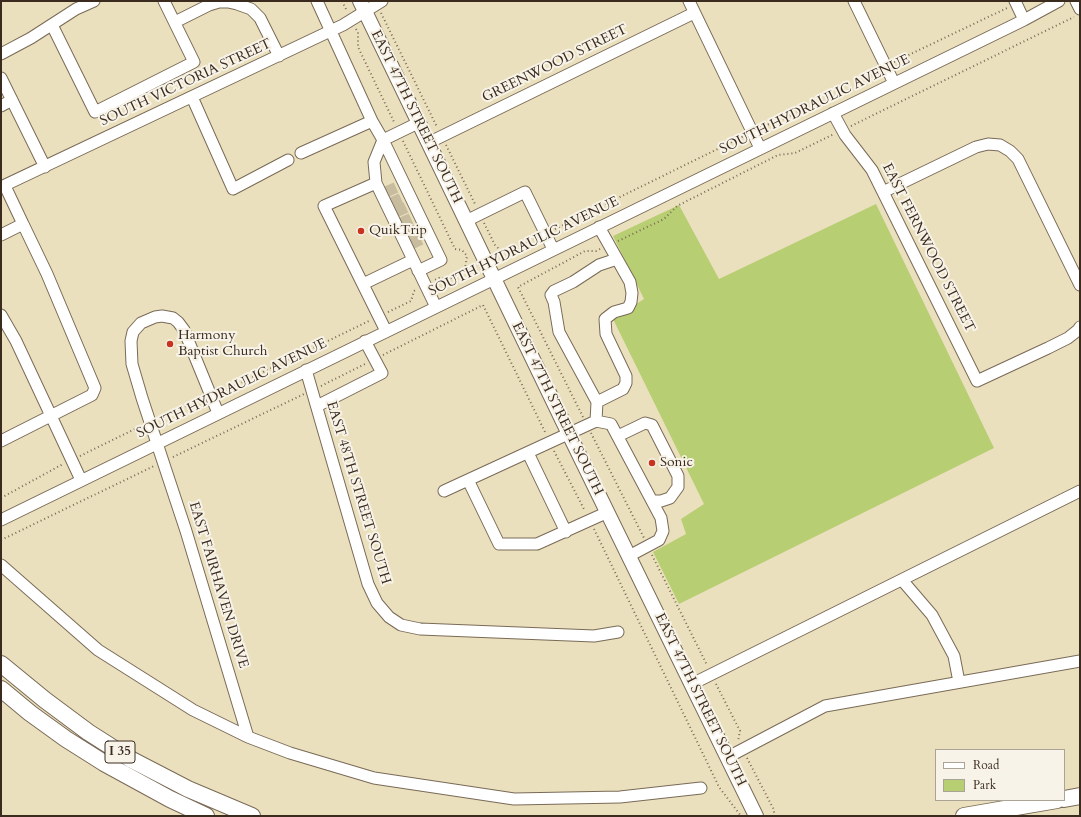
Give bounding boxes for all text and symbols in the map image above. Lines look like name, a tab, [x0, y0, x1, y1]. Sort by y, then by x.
street label: GREENWOOD STREET	[480, 22, 630, 106]
street label: EAST 47TH STREET SOUTH	[367, 28, 465, 206]
street label: SOUTH VICTORIA STREET	[98, 36, 274, 130]
street label: SOUTH HYDRAULIC AVENUE	[717, 52, 913, 158]
street label: EAST FERNWOOD STREET	[878, 161, 978, 335]
street label: SOUTH HYDRAULIC AVENUE	[426, 194, 622, 300]
place label: QuikTrip	[369, 223, 427, 239]
marker: QuikTrip	[356, 226, 366, 236]
street label: EAST 47TH STREET SOUTH	[508, 320, 606, 498]
place label: Harmony Baptist Church	[178, 328, 267, 360]
street label: SOUTH HYDRAULIC AVENUE	[134, 336, 330, 442]
marker: Harmony Baptist Church	[165, 339, 175, 349]
street label: EAST 48TH STREET SOUTH	[322, 399, 394, 587]
place label: Sonic	[660, 455, 693, 471]
marker: Sonic	[647, 458, 657, 468]
street label: EAST FAIRHAVEN DRIVE	[185, 500, 251, 670]
street label: EAST 47TH STREET SOUTH	[651, 611, 749, 789]
road number: I 35	[105, 741, 135, 763]
legend	[935, 749, 1065, 801]
text: Road	[973, 757, 999, 773]
text: Park	[973, 777, 996, 793]

